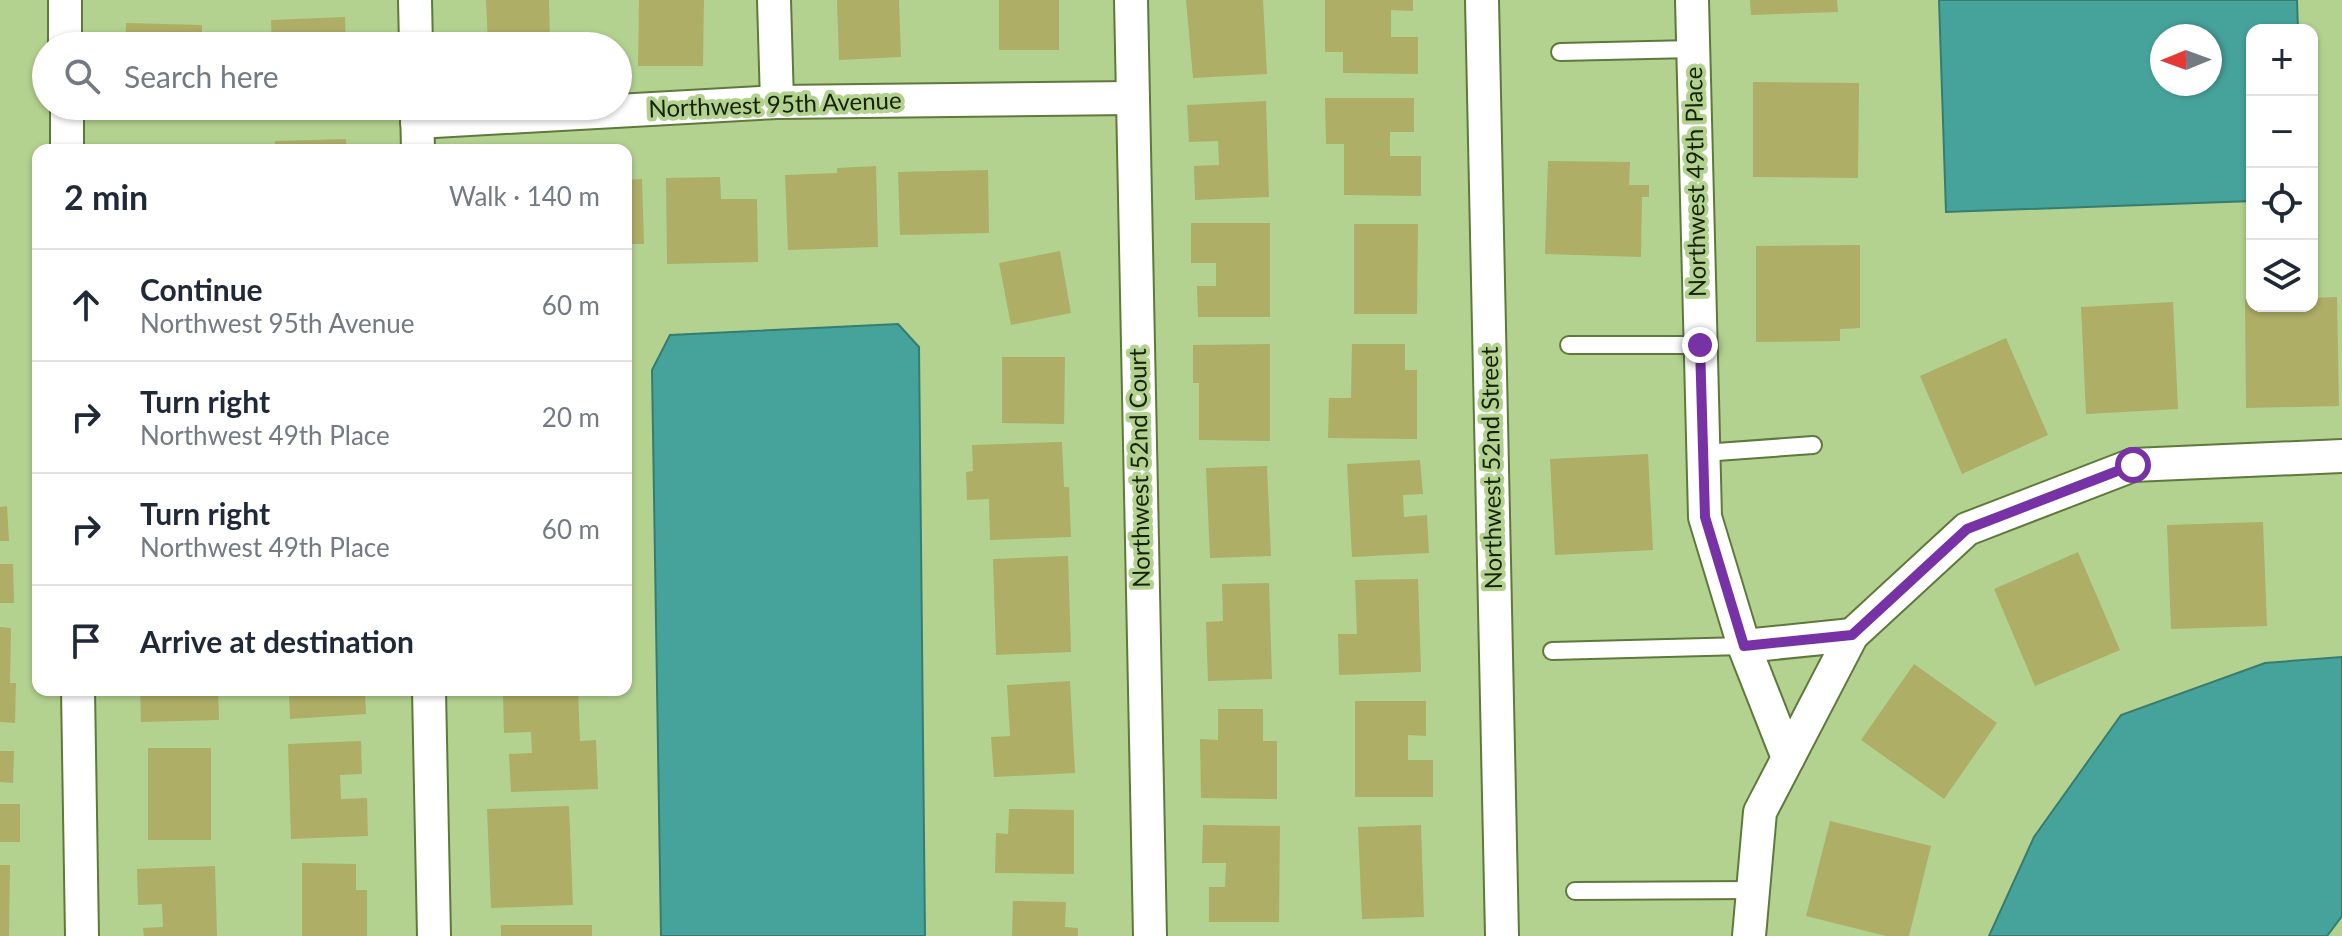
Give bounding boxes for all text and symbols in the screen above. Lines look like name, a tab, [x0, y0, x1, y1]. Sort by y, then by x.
north arrow	[2150, 24, 2222, 96]
map controls	[2246, 24, 2318, 312]
button: +	[2246, 24, 2318, 96]
search box	[32, 32, 632, 120]
icon: search	[60, 54, 104, 98]
text: Search here	[124, 58, 279, 94]
street label: Northwest 49th Place	[1678, 67, 1711, 298]
street label: Northwest 95th Avenue	[648, 85, 902, 122]
button: −	[2246, 96, 2318, 168]
button: locate	[2246, 168, 2318, 240]
text: 2 min	[64, 176, 148, 217]
text: Walk · 140 m	[449, 180, 600, 212]
button: layers	[2246, 240, 2318, 312]
text: Continue	[140, 271, 263, 307]
icon: ahead	[64, 283, 108, 327]
text: 60 m	[542, 289, 600, 321]
text: Northwest 95th Avenue	[140, 307, 414, 339]
route end	[1682, 327, 1718, 363]
street label: Northwest 52nd Street	[1474, 346, 1507, 590]
street label: Northwest 52nd Court	[1122, 348, 1155, 588]
text: Turn right	[140, 383, 270, 419]
icon: right	[64, 395, 108, 439]
text: 20 m	[542, 401, 600, 433]
text: Northwest 49th Place	[140, 419, 390, 451]
route start	[2115, 447, 2151, 483]
text: Turn right	[140, 495, 270, 531]
icon: right	[64, 507, 108, 551]
text: 60 m	[542, 513, 600, 545]
text: Northwest 49th Place	[140, 531, 390, 563]
icon: arrive	[64, 619, 108, 663]
text: Arrive at destination	[140, 623, 414, 659]

